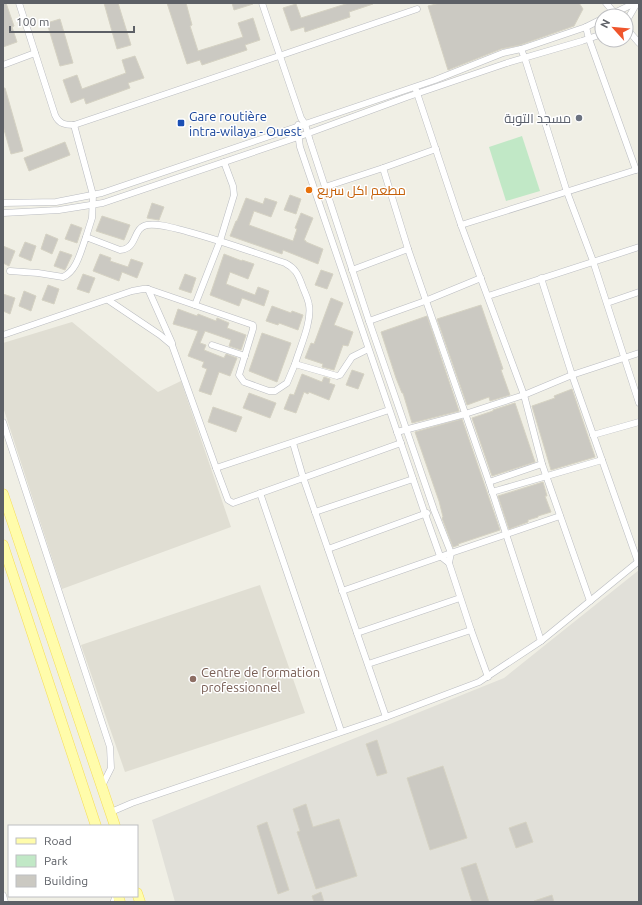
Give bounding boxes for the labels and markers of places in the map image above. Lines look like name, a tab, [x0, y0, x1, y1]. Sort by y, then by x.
place label: Gare routière intra-wilaya - Ouest	[189, 109, 302, 138]
place label: مسجد التوبة	[504, 111, 571, 126]
marker: مسجد التوبة	[574, 113, 584, 123]
marker: Gare routière intra-wilaya - Ouest	[176, 118, 186, 128]
place label: مطعم اكل سريع	[317, 183, 406, 200]
marker: مطعم اكل سريع	[304, 185, 314, 195]
place label: Centre de formation professionnel	[201, 665, 320, 694]
marker: Centre de formation professionnel	[188, 674, 198, 684]

